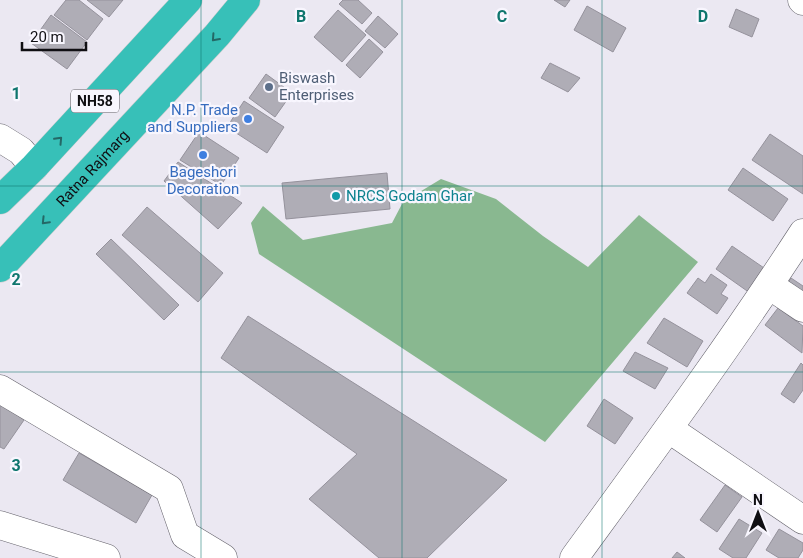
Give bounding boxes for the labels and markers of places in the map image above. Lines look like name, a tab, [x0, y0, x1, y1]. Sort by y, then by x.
place label: Biswash Enterprises	[279, 69, 354, 104]
marker: Biswash Enterprises	[263, 81, 275, 93]
place label: N.P. Trade and Suppliers	[147, 101, 238, 136]
marker: N.P. Trade and Suppliers	[242, 113, 254, 125]
marker: Bageshori Decoration	[197, 149, 209, 161]
place label: Bageshori Decoration	[167, 163, 239, 198]
place label: NRCS Godam Ghar	[346, 187, 472, 205]
marker: NRCS Godam Ghar	[330, 190, 342, 202]

